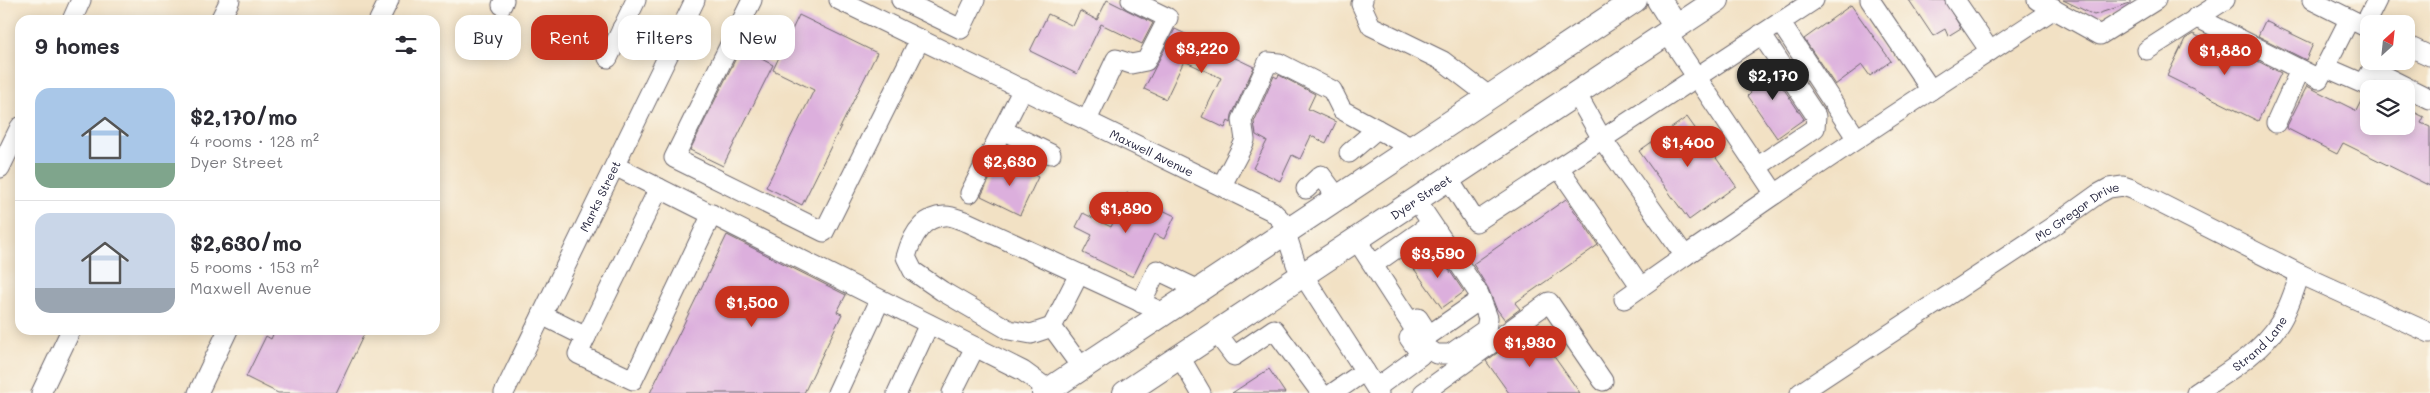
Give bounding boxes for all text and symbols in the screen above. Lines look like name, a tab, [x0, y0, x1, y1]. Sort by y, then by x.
chip: Buy	[455, 15, 521, 60]
chip: Rent	[531, 15, 608, 60]
chip: Filters	[618, 15, 711, 60]
chip: New	[721, 15, 795, 60]
north arrow	[2360, 15, 2415, 70]
map controls	[2360, 15, 2415, 135]
icon: filters	[392, 31, 420, 59]
text: 9 homes	[35, 32, 120, 59]
pin: $3,220	[1161, 32, 1243, 74]
pin: $1,880	[2184, 34, 2266, 76]
text: $3,220	[1176, 37, 1228, 58]
text: $1,880	[2199, 39, 2251, 60]
pin: $2,170	[1732, 58, 1814, 101]
text: $2,170	[1748, 64, 1798, 85]
button: layers	[2360, 80, 2415, 135]
text: $2,170/mo	[190, 103, 297, 130]
icon: home	[75, 108, 135, 168]
street label: Maxwell Avenue	[1107, 125, 1196, 180]
pin: $1,400	[1647, 126, 1729, 168]
text: 4 rooms · 128 m²	[190, 130, 319, 151]
text: $1,400	[1662, 131, 1714, 152]
pin: $2,630	[969, 144, 1051, 187]
text: $2,630	[983, 150, 1037, 171]
text: Dyer Street	[190, 151, 283, 172]
street label: Marks Street	[576, 158, 624, 234]
street label: Dyer Street	[1387, 171, 1454, 223]
street label: Mc Gregor Drive	[2032, 179, 2120, 244]
pin: $1,890	[1085, 192, 1167, 234]
text: $1,890	[1100, 197, 1152, 218]
text: $2,630/mo	[190, 229, 302, 256]
icon: home	[75, 233, 135, 293]
pin: $3,590	[1397, 236, 1479, 279]
text: $3,590	[1411, 242, 1465, 263]
text: 5 rooms · 153 m²	[190, 256, 319, 277]
text: Maxwell Avenue	[190, 277, 312, 298]
pin: $1,500	[711, 286, 793, 328]
text: $1,500	[726, 291, 778, 312]
street label: Strand Lane	[2229, 313, 2290, 374]
pin: $1,930	[1489, 326, 1571, 368]
text: $1,930	[1504, 331, 1556, 352]

